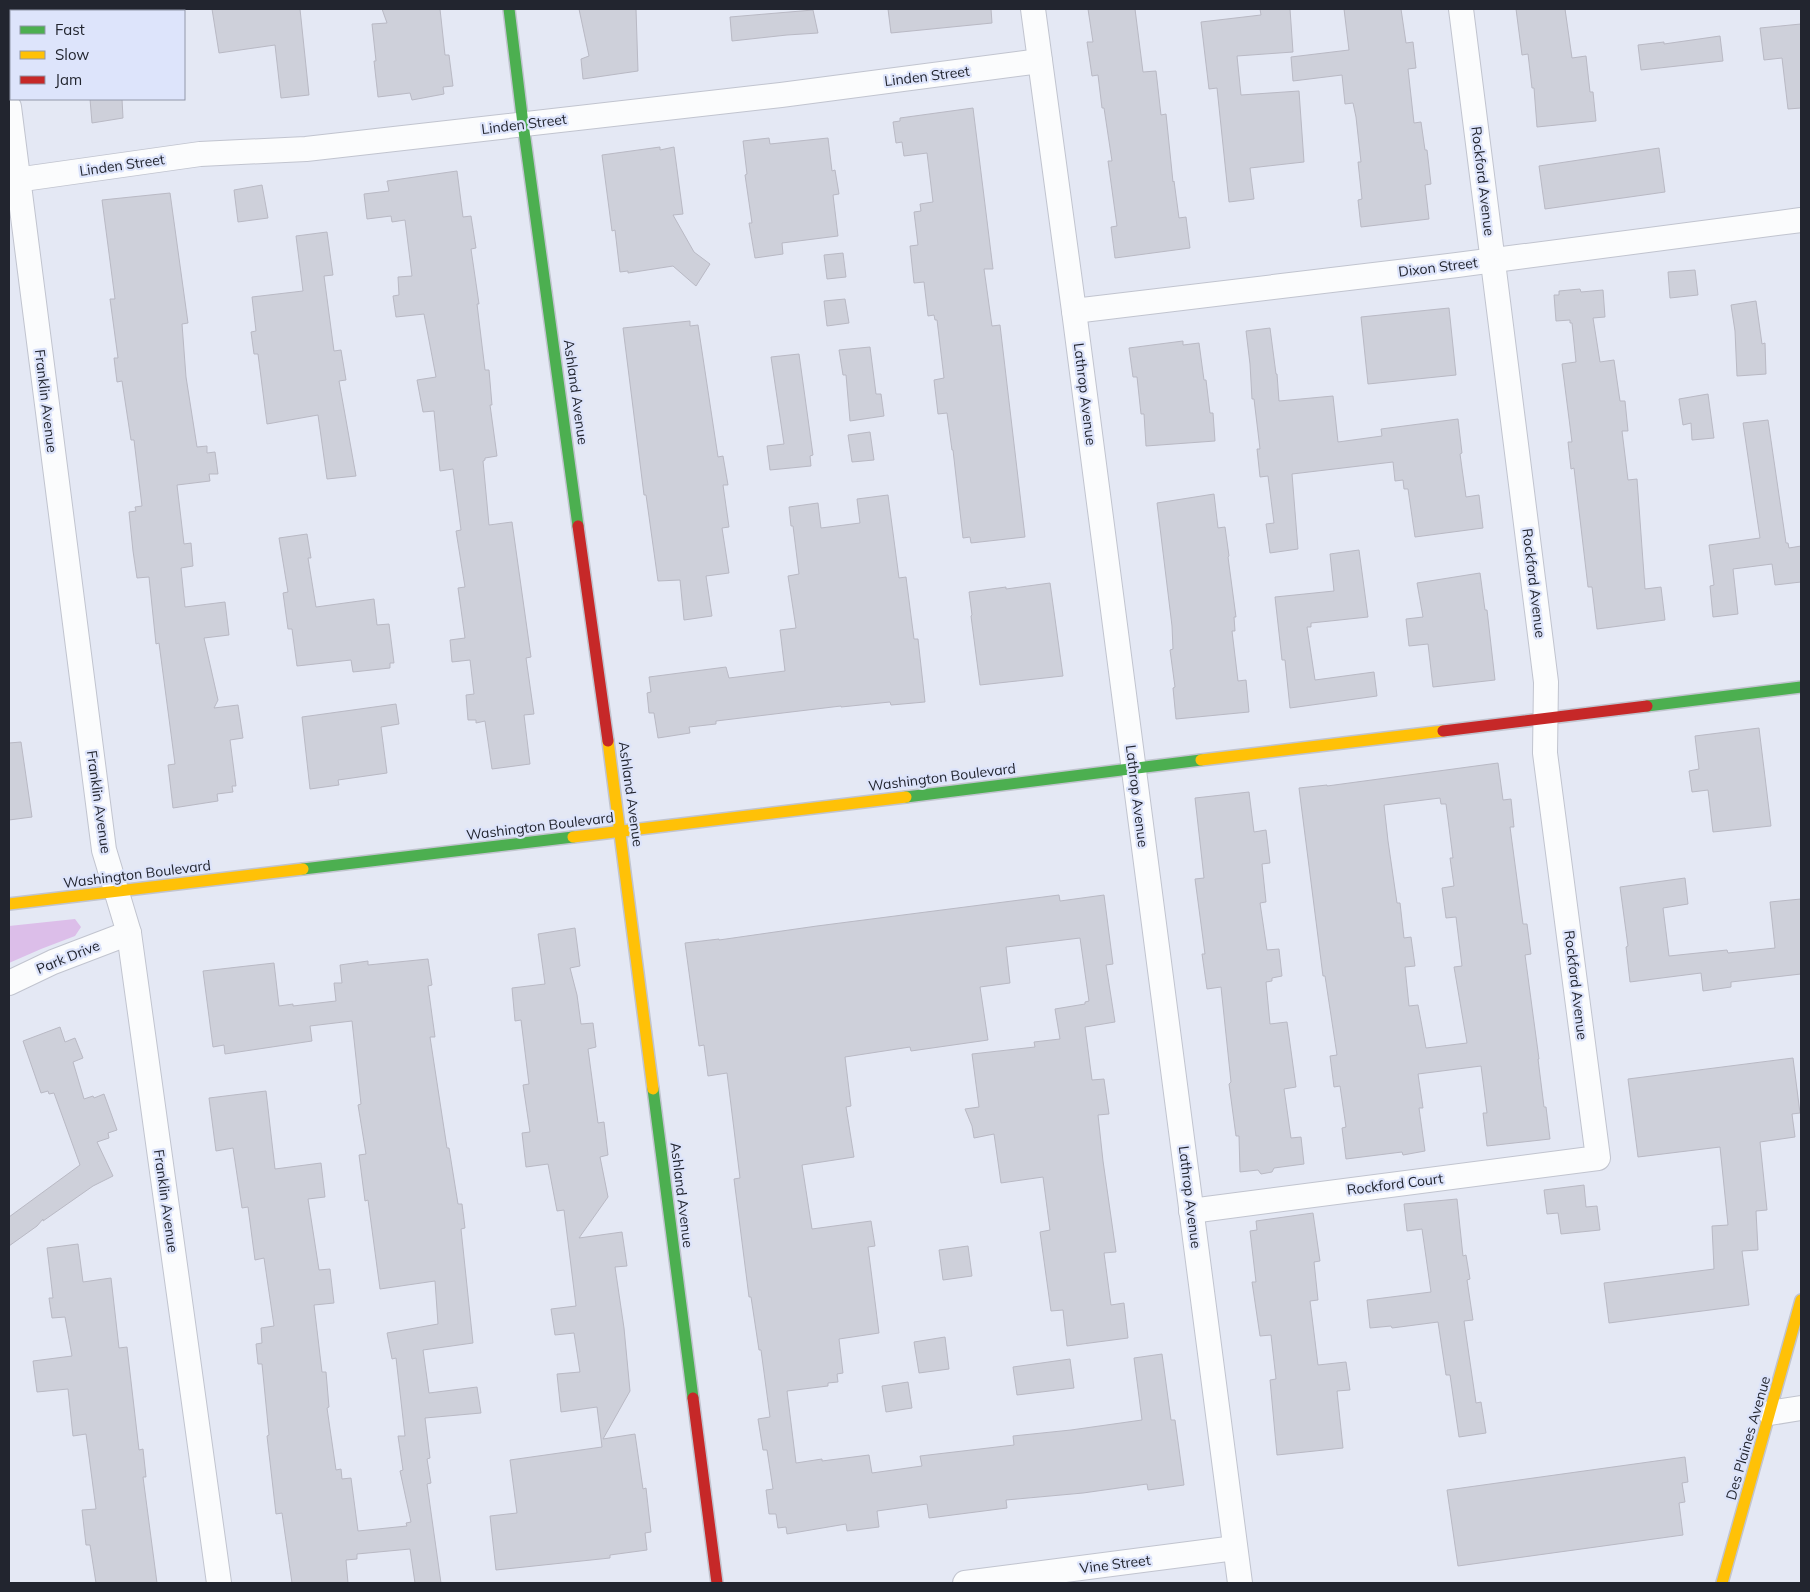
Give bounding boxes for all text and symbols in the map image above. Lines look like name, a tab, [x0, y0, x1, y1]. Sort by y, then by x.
legend	[10, 10, 185, 100]
text: Fast	[55, 20, 85, 39]
text: Slow	[55, 45, 89, 64]
street label: Linden Street	[883, 62, 971, 90]
text: Jam	[55, 70, 82, 89]
street label: Linden Street	[480, 110, 568, 138]
street label: Rockford Avenue	[1467, 125, 1499, 237]
street label: Linden Street	[78, 150, 166, 180]
street label: Dixon Street	[1397, 253, 1479, 281]
street label: Ashland Avenue	[560, 338, 592, 446]
street label: Lathrop Avenue	[1070, 342, 1100, 446]
street label: Franklin Avenue	[31, 348, 61, 454]
street label: Rockford Avenue	[1518, 527, 1550, 639]
street label: Ashland Avenue	[615, 740, 647, 848]
street label: Lathrop Avenue	[1122, 744, 1152, 848]
street label: Franklin Avenue	[83, 749, 115, 855]
street label: Washington Boulevard	[867, 759, 1017, 795]
street label: Washington Boulevard	[465, 808, 615, 844]
street label: Washington Boulevard	[62, 856, 212, 892]
street label: Rockford Avenue	[1560, 929, 1592, 1041]
street label: Park Drive	[34, 936, 102, 978]
street label: Ashland Avenue	[667, 1141, 697, 1249]
street label: Lathrop Avenue	[1175, 1145, 1205, 1249]
street label: Franklin Avenue	[150, 1148, 182, 1254]
street label: Rockford Court	[1346, 1169, 1444, 1199]
street label: Des Plaines Avenue	[1722, 1374, 1774, 1502]
street label: Vine Street	[1079, 1551, 1152, 1577]

